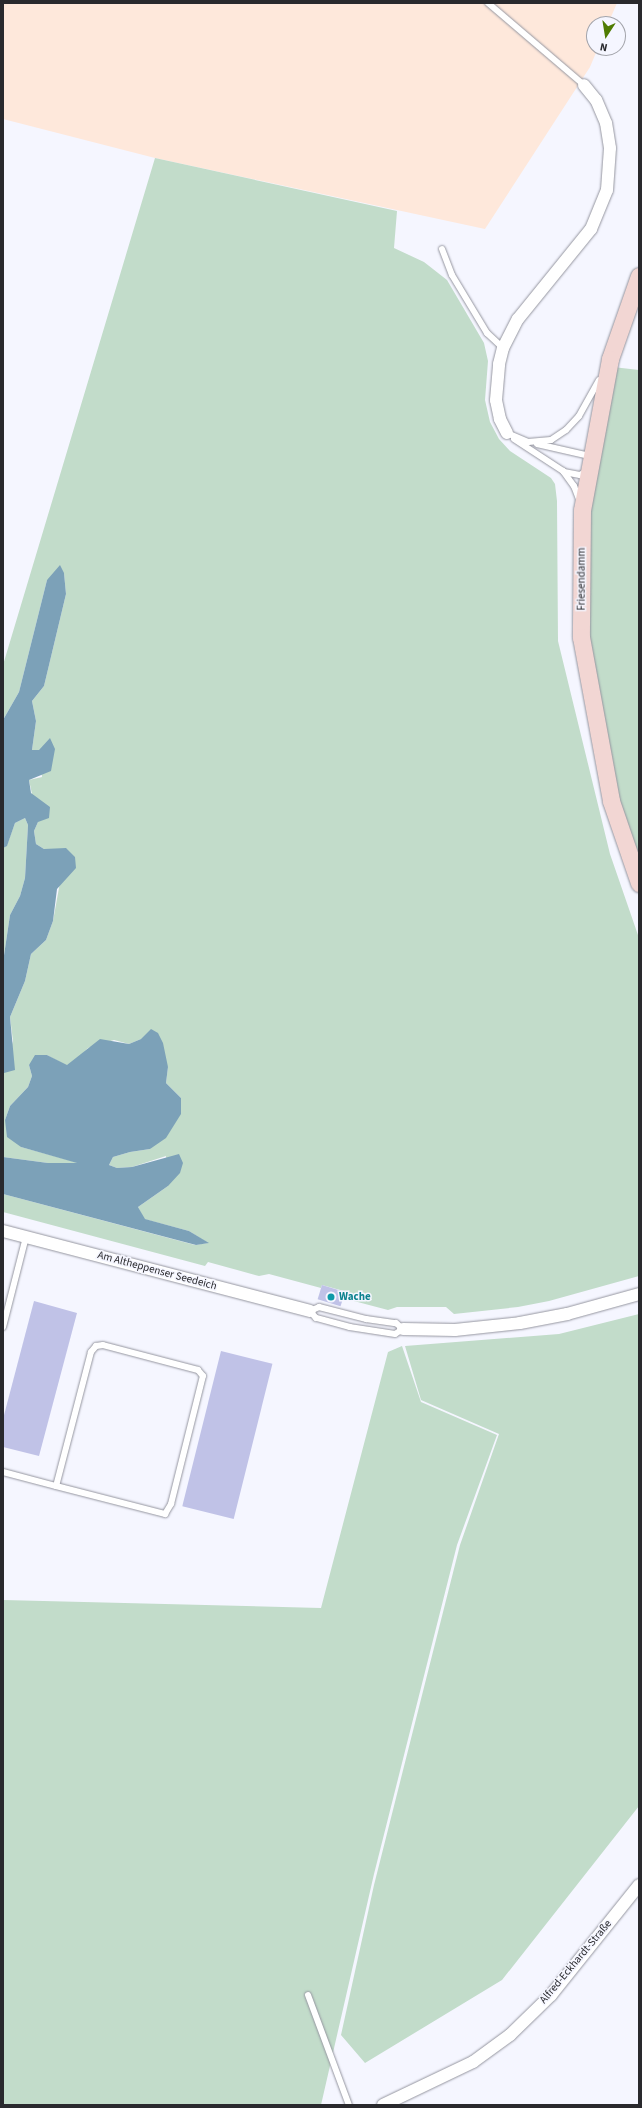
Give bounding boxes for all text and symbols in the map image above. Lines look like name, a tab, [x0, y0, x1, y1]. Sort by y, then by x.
north arrow	[586, 16, 626, 56]
text: N	[598, 39, 609, 55]
street label: Friesendamm	[575, 547, 589, 611]
street label: Am Altheppenser Seedeich	[96, 1249, 218, 1293]
place label: Wache	[339, 1290, 371, 1304]
marker: Wache	[326, 1292, 336, 1302]
street label: Alfred-Eckhardt-Straße	[537, 1918, 615, 2006]

